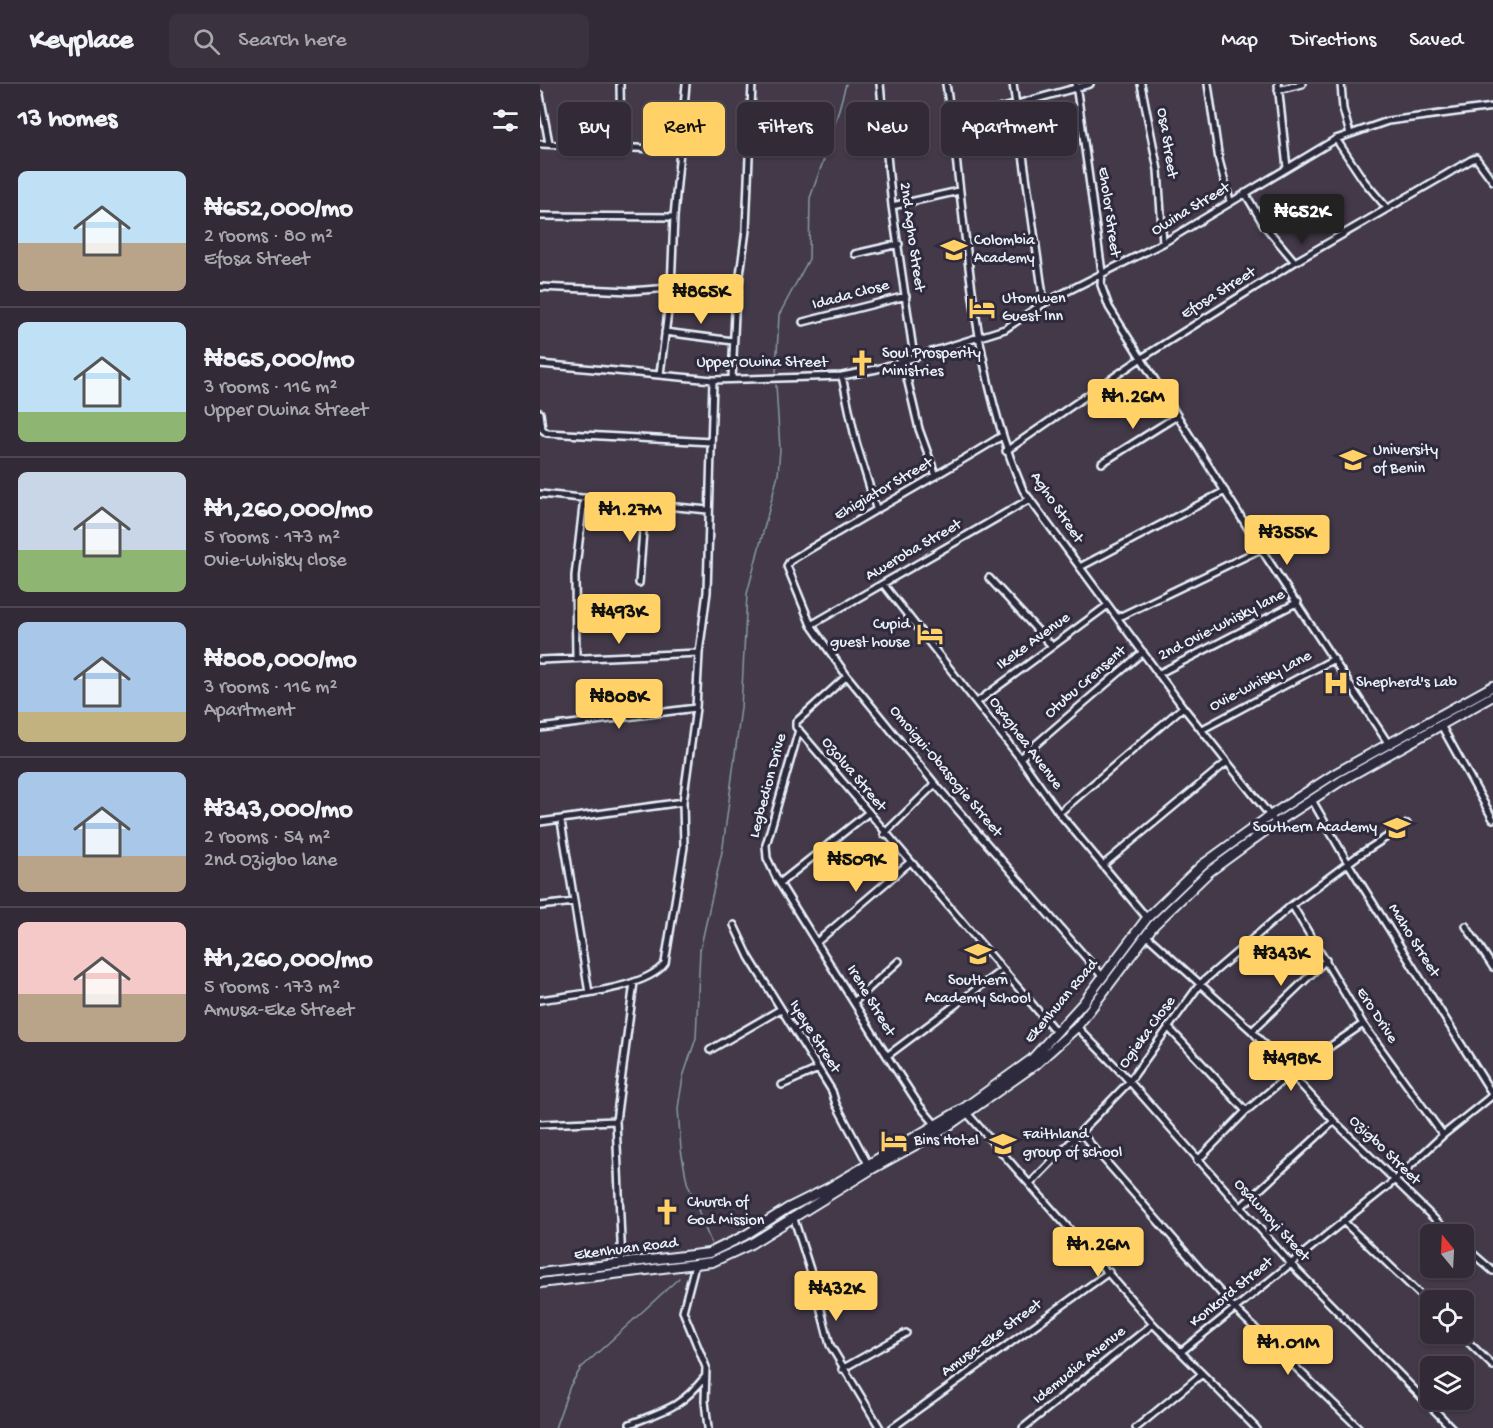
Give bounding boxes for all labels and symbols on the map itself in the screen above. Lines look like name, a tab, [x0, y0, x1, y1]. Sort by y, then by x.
street label: Osa Street	[1151, 107, 1181, 181]
street label: Eholor Street	[1092, 166, 1124, 260]
street label: Owina Street	[1148, 178, 1235, 241]
street label: 2nd Agho Street	[894, 181, 928, 294]
pin: ₦652K	[1260, 194, 1344, 245]
place label: Colombia Academy	[974, 232, 1036, 269]
school or university icon: Colombia Academy	[939, 235, 969, 265]
street label: Efosa Street	[1178, 263, 1261, 324]
pin: ₦865K	[659, 274, 743, 325]
street label: Idada Close	[810, 276, 892, 315]
place label: Utomwen Guest Inn	[1002, 290, 1066, 327]
hotel icon: Utomwen Guest Inn	[967, 293, 997, 323]
place label: Soul Prosperity Ministries	[882, 345, 981, 382]
church icon: Soul Prosperity Ministries	[847, 348, 877, 378]
street label: Upper Owina Street	[696, 354, 829, 373]
pin: ₦1.26M	[1084, 379, 1182, 430]
place label: University of Benin	[1373, 442, 1438, 479]
school or university icon: University of Benin	[1338, 445, 1368, 475]
street label: Ehigiator Street	[831, 453, 938, 526]
street label: Agho Street	[1025, 469, 1088, 548]
pin: ₦1.27M	[581, 492, 679, 543]
street label: Aweroba Street	[863, 515, 967, 586]
pin: ₦355K	[1245, 515, 1329, 566]
street label: 2nd Ovie-whisky lane	[1156, 586, 1289, 666]
pin: ₦493K	[577, 594, 661, 645]
street label: Ikeke Avenue	[993, 608, 1075, 675]
place label: Cupid guest house	[830, 616, 912, 653]
hotel icon: Cupid guest house	[915, 619, 945, 649]
street label: Otubu Crensent	[1041, 641, 1132, 724]
street label: Ovie-whisky Lane	[1207, 647, 1316, 717]
hospital icon: Shepherd's Lab	[1321, 668, 1351, 698]
place label: Shepherd's Lab	[1356, 674, 1458, 693]
pin: ₦808K	[577, 679, 661, 730]
street label: Osaghea Avenue	[984, 694, 1066, 795]
street label: Omoigui-Obasogie Street	[884, 702, 1007, 843]
street label: Legbedion Drive	[746, 731, 792, 840]
street label: Ozolua Street	[816, 734, 891, 817]
school or university icon: Southern Academy	[1382, 813, 1412, 843]
place label: Southern Academy	[1253, 819, 1377, 838]
pin: ₦509K	[814, 842, 898, 893]
street label: Maho Street	[1383, 901, 1444, 983]
pin: ₦343K	[1239, 936, 1323, 987]
school or university icon: Southern Academy School	[963, 939, 993, 969]
street label: Ekenhuan Road	[1021, 955, 1104, 1048]
street label: Irene Street	[841, 962, 900, 1041]
place label: Southern Academy School	[925, 972, 1031, 1009]
street label: Ero Drive	[1351, 985, 1401, 1048]
street label: Ogieka Close	[1115, 992, 1181, 1073]
street label: Iyeye Street	[784, 997, 845, 1078]
pin: ₦498K	[1249, 1041, 1333, 1092]
street label: Ozigbo Street	[1344, 1112, 1425, 1191]
hotel icon: Bins Hotel	[879, 1126, 909, 1156]
place label: Faithland group of school	[1022, 1126, 1122, 1163]
school or university icon: Faithland group of school	[988, 1129, 1018, 1159]
place label: Bins Hotel	[913, 1132, 979, 1151]
street label: Osawnoyi Steet	[1229, 1176, 1314, 1267]
place label: Church of God Mission	[687, 1194, 765, 1231]
church icon: Church of God Mission	[652, 1197, 682, 1227]
north arrow	[1420, 1224, 1474, 1278]
pin: ₦1.26M	[1049, 1227, 1147, 1278]
street label: Ekenhuan Road	[573, 1234, 681, 1266]
street label: Konkord Street	[1187, 1253, 1279, 1332]
pin: ₦432K	[794, 1271, 878, 1322]
street label: Amusa-Eke Street	[938, 1295, 1047, 1382]
street label: Idemudia Avenue	[1030, 1322, 1131, 1409]
pin: ₦1.01M	[1239, 1325, 1337, 1376]

